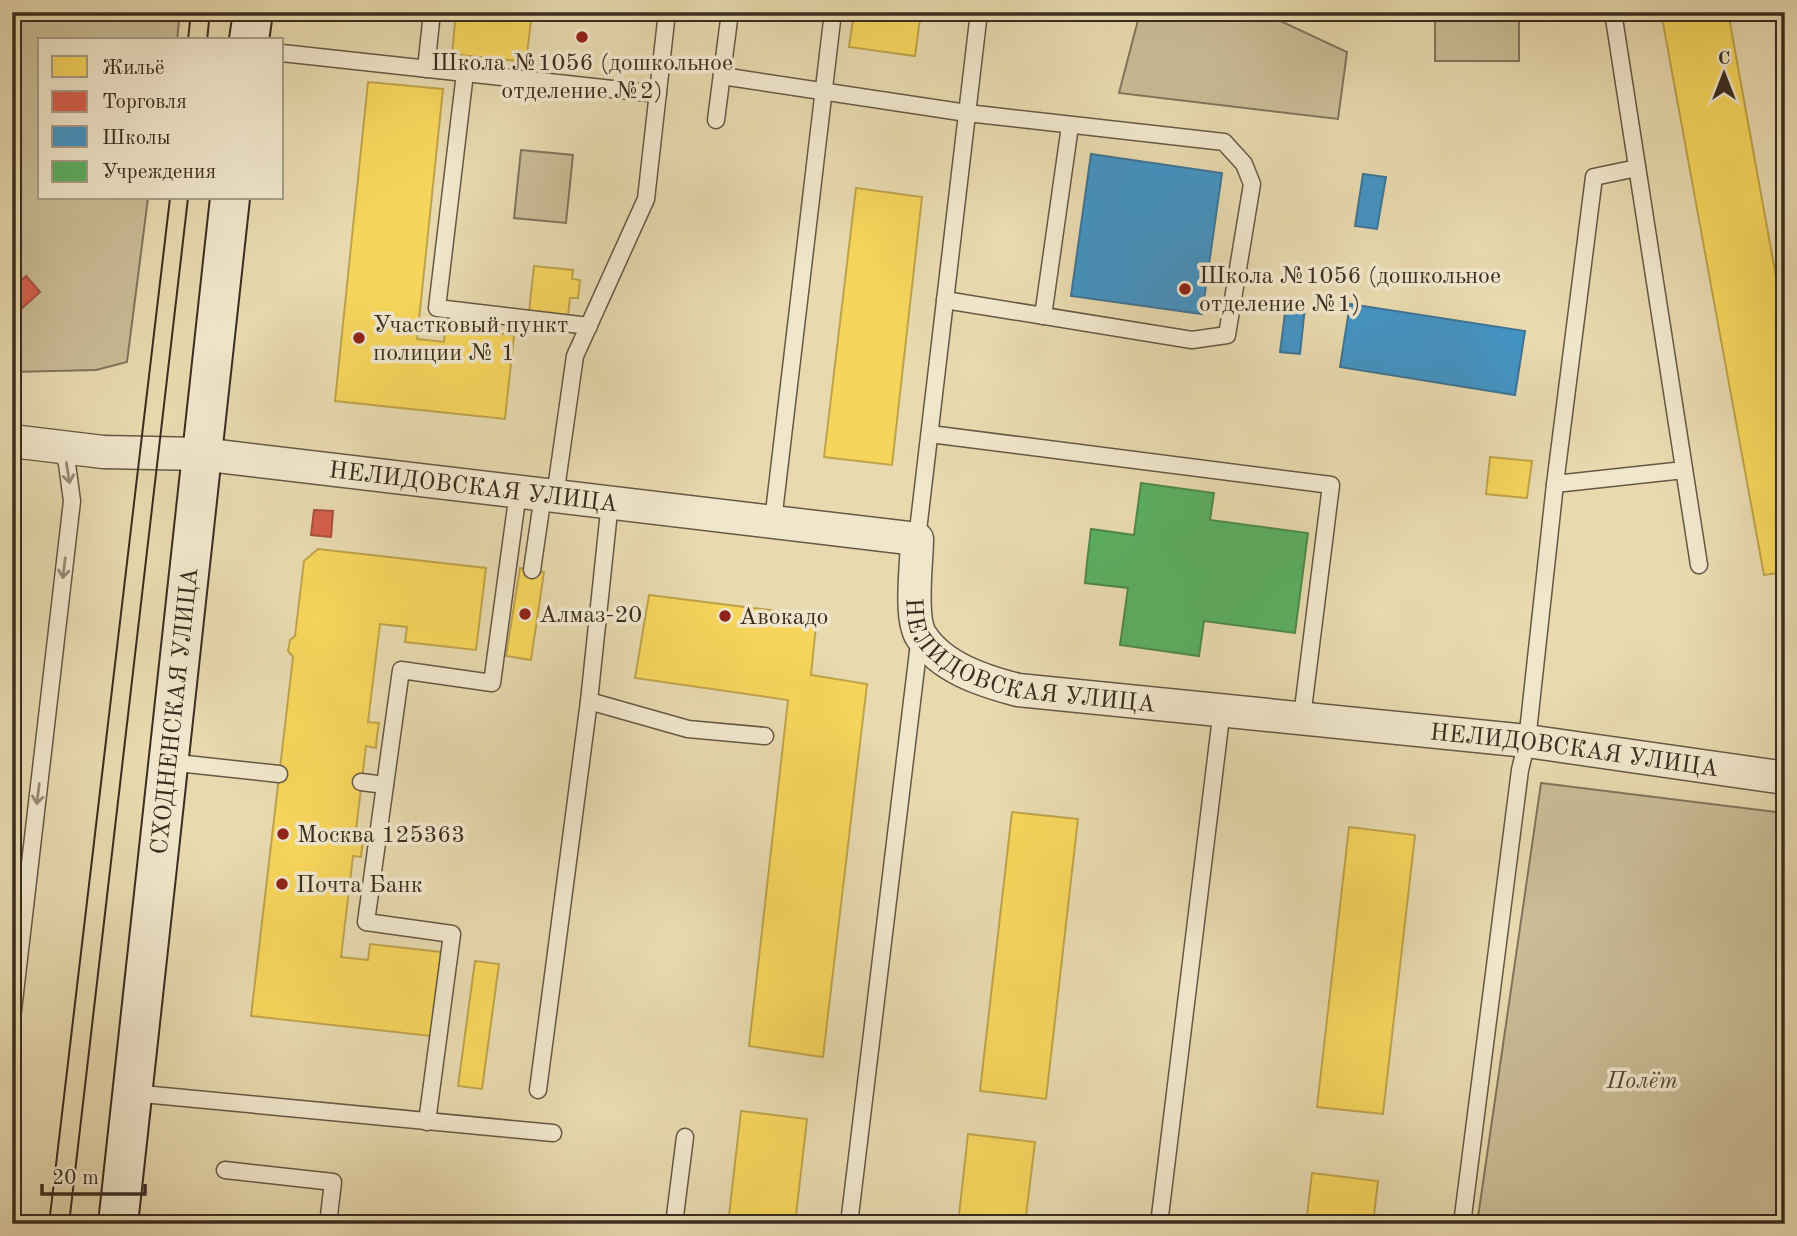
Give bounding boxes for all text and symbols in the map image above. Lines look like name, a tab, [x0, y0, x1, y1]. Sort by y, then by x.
marker: Школа №1056 (дошкольное отделение №2)	[574, 29, 590, 45]
legend	[38, 38, 284, 200]
north arrow	[1688, 38, 1758, 108]
text: С	[1718, 50, 1730, 69]
place label: Школа №1056 (дошкольное отделение №2)	[431, 52, 733, 104]
text: Жильё	[102, 58, 165, 79]
text: Торговля	[102, 92, 187, 113]
text: Школы	[102, 128, 171, 149]
text: Учреждения	[102, 162, 216, 183]
place label: Школа №1056 (дошкольное отделение №1)	[1199, 265, 1501, 317]
marker: Школа №1056 (дошкольное отделение №1)	[1177, 281, 1193, 297]
place label: Участковый пункт полиции № 1	[373, 314, 568, 366]
marker: Участковый пункт полиции № 1	[351, 330, 367, 346]
street label: НЕЛИДОВСКАЯ УЛИЦА	[327, 459, 619, 517]
one-way arrow	[62, 461, 75, 484]
one-way arrow	[58, 557, 71, 579]
street label: СХОДНЕНСКАЯ УЛИЦА	[148, 567, 204, 856]
street label: НЕЛИДОВСКАЯ УЛИЦА	[900, 597, 1156, 718]
place label: Алмаз-20	[539, 604, 642, 628]
marker: Алмаз-20	[517, 606, 533, 622]
place label: Авокадо	[739, 606, 828, 630]
marker: Авокадо	[717, 608, 733, 624]
street label: НЕЛИДОВСКАЯ УЛИЦА	[1429, 721, 1720, 782]
one-way arrow	[32, 783, 45, 805]
place label: Москва 125363	[297, 824, 465, 848]
marker: Москва 125363	[275, 826, 291, 842]
place label: Почта Банк	[296, 874, 423, 898]
marker: Почта Банк	[274, 876, 290, 892]
park label: Полёт	[1605, 1070, 1678, 1094]
scale bar	[42, 1152, 145, 1196]
text: 20 m	[52, 1168, 99, 1189]

